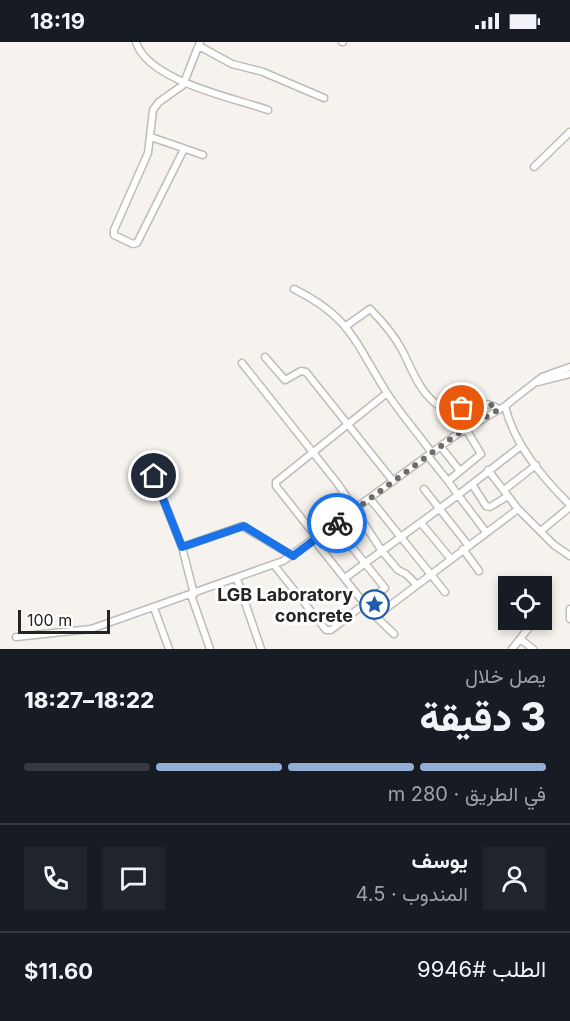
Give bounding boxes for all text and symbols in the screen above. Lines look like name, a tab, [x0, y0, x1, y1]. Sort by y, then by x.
text: 18:19	[30, 8, 85, 34]
pin	[436, 382, 487, 433]
icon: bag	[445, 391, 478, 424]
pin	[128, 450, 179, 501]
icon: home	[137, 459, 170, 492]
courier	[307, 493, 367, 553]
icon: bike	[321, 507, 354, 540]
map controls	[498, 576, 552, 630]
button: locate	[498, 576, 552, 630]
place label: LGB Laboratory concrete	[217, 584, 353, 626]
place icon: LGB Laboratory concrete	[358, 589, 390, 621]
scale bar	[18, 607, 110, 634]
text: 100 m	[27, 610, 72, 630]
text: يصل خلال	[465, 664, 546, 688]
text: 18:22–18:27	[24, 687, 154, 713]
text: 3 دقيقة	[419, 693, 546, 740]
text: في الطريق · 280 m	[388, 782, 546, 806]
button: phone	[24, 847, 87, 910]
button: chat	[102, 847, 165, 910]
text: يوسف	[412, 847, 468, 873]
button: person	[483, 847, 546, 910]
text: المندوب · 4.5	[355, 882, 468, 906]
text: الطلب #9946	[417, 956, 546, 982]
text: $11.60	[24, 958, 93, 984]

